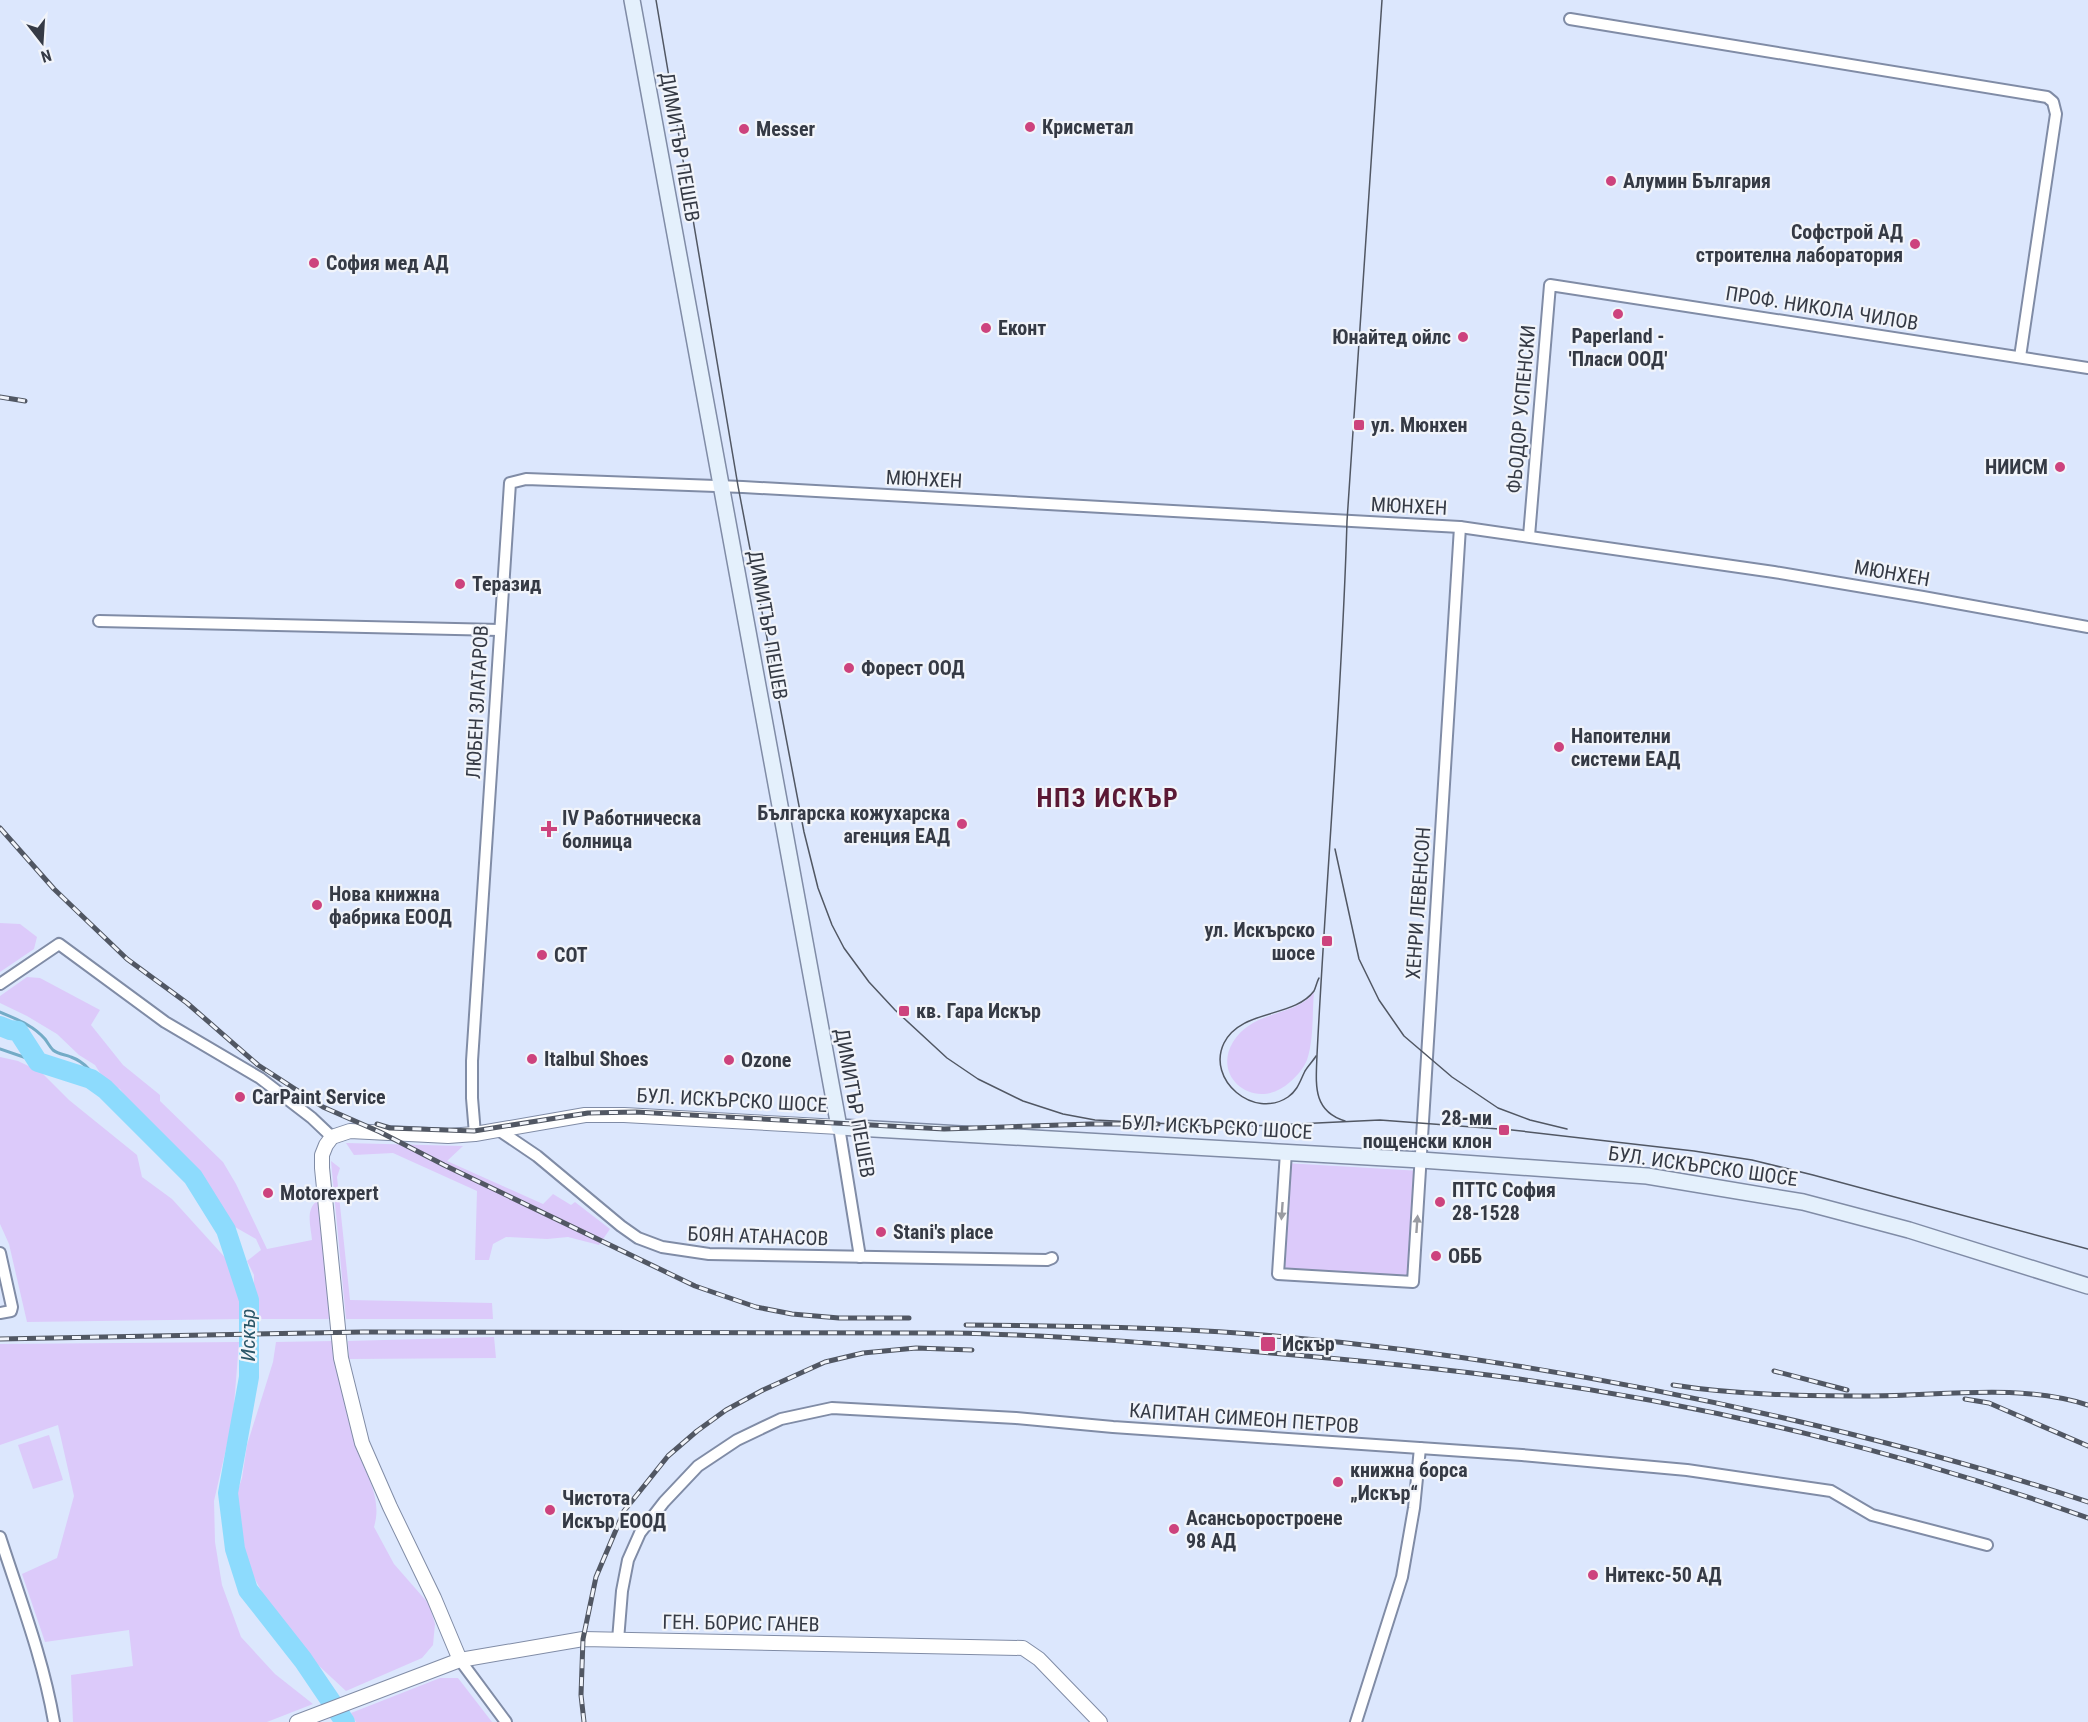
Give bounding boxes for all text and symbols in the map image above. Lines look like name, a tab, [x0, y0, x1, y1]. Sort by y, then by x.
north arrow	[12, 12, 72, 72]
text: N	[39, 45, 54, 66]
street label: ДИМИТЪР ПЕШЕВ	[655, 70, 705, 224]
place label: Крисметал	[1042, 115, 1133, 139]
place label: Messer	[756, 117, 815, 141]
marker: Крисметал	[1023, 120, 1037, 134]
marker: Messer	[737, 122, 751, 136]
place label: Алумин България	[1623, 169, 1771, 193]
marker: Алумин България	[1604, 174, 1618, 188]
place label: Софстрой АД строителна лаборатория	[1696, 220, 1903, 267]
marker: Софстрой АД строителна лаборатория	[1908, 237, 1922, 251]
place label: София мед АД	[326, 251, 449, 275]
marker: София мед АД	[307, 256, 321, 270]
street label: ПРОФ. НИКОЛА ЧИЛОВ	[1724, 281, 1920, 335]
marker: Paperland - 'Пласи ООД'	[1611, 307, 1625, 321]
place label: Еконт	[998, 316, 1046, 340]
marker: Еконт	[979, 321, 993, 335]
street label: ФЬОДОР УСПЕНСКИ	[1502, 324, 1540, 494]
place label: Paperland - 'Пласи ООД'	[1569, 324, 1667, 371]
place label: Юнайтед ойлс	[1332, 325, 1451, 349]
marker: Юнайтед ойлс	[1456, 330, 1470, 344]
place label: ул. Мюнхен	[1371, 413, 1468, 437]
marker: ул. Мюнхен	[1352, 418, 1366, 432]
place label: НИИСМ	[1985, 455, 2048, 479]
marker: НИИСМ	[2053, 460, 2067, 474]
street label: МЮНХЕН	[885, 465, 963, 493]
street label: МЮНХЕН	[1370, 492, 1448, 520]
street label: ДИМИТЪР ПЕШЕВ	[743, 548, 793, 702]
street label: МЮНХЕН	[1852, 555, 1932, 591]
place label: Теразид	[472, 572, 541, 596]
marker: Теразид	[453, 577, 467, 591]
street label: ЛЮБЕН ЗЛАТАРОВ	[461, 625, 493, 779]
place label: Форест ООД	[861, 656, 965, 680]
marker: Форест ООД	[842, 661, 856, 675]
place label: Напоителни системи ЕАД	[1571, 724, 1680, 771]
marker: Напоителни системи ЕАД	[1552, 740, 1566, 754]
district label: НПЗ ИСКЪР	[1037, 783, 1179, 813]
place label: Българска кожухарска агенция ЕАД	[757, 801, 950, 848]
place label: IV Работническа болница	[562, 806, 701, 853]
marker: Българска кожухарска агенция ЕАД	[955, 817, 969, 831]
marker: IV Работническа болница	[540, 820, 558, 838]
street label: ХЕНРИ ЛЕВЕНСОН	[1401, 826, 1435, 980]
place label: Нова книжна фабрика ЕООД	[329, 882, 452, 929]
marker: Нова книжна фабрика ЕООД	[310, 898, 324, 912]
place label: ул. Искърско шосе	[1205, 918, 1315, 965]
marker: ул. Искърско шосе	[1320, 934, 1334, 948]
place label: СОТ	[554, 943, 588, 967]
marker: СОТ	[535, 948, 549, 962]
place label: кв. Гара Искър	[916, 999, 1041, 1023]
marker: кв. Гара Искър	[897, 1004, 911, 1018]
street label: ДИМИТЪР ПЕШЕВ	[830, 1026, 880, 1180]
place label: Italbul Shoes	[544, 1047, 649, 1071]
place label: Ozone	[741, 1048, 791, 1072]
marker: Italbul Shoes	[525, 1052, 539, 1066]
marker: Ozone	[722, 1053, 736, 1067]
street label: БУЛ. ИСКЪРСКО ШОСЕ	[636, 1083, 828, 1117]
place label: CarPaint Service	[252, 1085, 386, 1109]
marker: CarPaint Service	[233, 1090, 247, 1104]
place label: 28-ми пощенски клон	[1363, 1106, 1492, 1153]
street label: БУЛ. ИСКЪРСКО ШОСЕ	[1121, 1110, 1313, 1144]
marker: 28-ми пощенски клон	[1497, 1123, 1511, 1137]
street label: БУЛ. ИСКЪРСКО ШОСЕ	[1607, 1141, 1799, 1191]
place label: ПТТС София 28-1528	[1452, 1178, 1556, 1225]
place label: Motorexpert	[280, 1181, 379, 1205]
marker: Motorexpert	[261, 1186, 275, 1200]
marker: ПТТС София 28-1528	[1433, 1195, 1447, 1209]
one-way arrow	[1277, 1201, 1287, 1220]
one-way arrow	[1413, 1214, 1422, 1233]
place label: Stani's place	[893, 1220, 993, 1244]
street label: БОЯН АТАНАСОВ	[687, 1222, 829, 1250]
marker: Stani's place	[874, 1225, 888, 1239]
place label: ОББ	[1448, 1244, 1482, 1268]
marker: ОББ	[1429, 1249, 1443, 1263]
water label: Искър	[236, 1309, 260, 1361]
place label: Искър	[1282, 1332, 1335, 1356]
marker: Искър	[1259, 1335, 1277, 1353]
street label: КАПИТАН СИМЕОН ПЕТРОВ	[1128, 1398, 1360, 1438]
place label: книжна борса „Искър“	[1350, 1458, 1468, 1505]
marker: книжна борса „Искър“	[1331, 1475, 1345, 1489]
place label: Чистота Искър ЕООД	[562, 1486, 666, 1533]
marker: Чистота Искър ЕООД	[543, 1503, 557, 1517]
place label: Асансьоростроене 98 АД	[1186, 1506, 1343, 1553]
marker: Асансьоростроене 98 АД	[1167, 1522, 1181, 1536]
place label: Нитекс-50 АД	[1605, 1563, 1722, 1587]
marker: Нитекс-50 АД	[1586, 1568, 1600, 1582]
street label: ГЕН. БОРИС ГАНЕВ	[662, 1610, 820, 1636]

